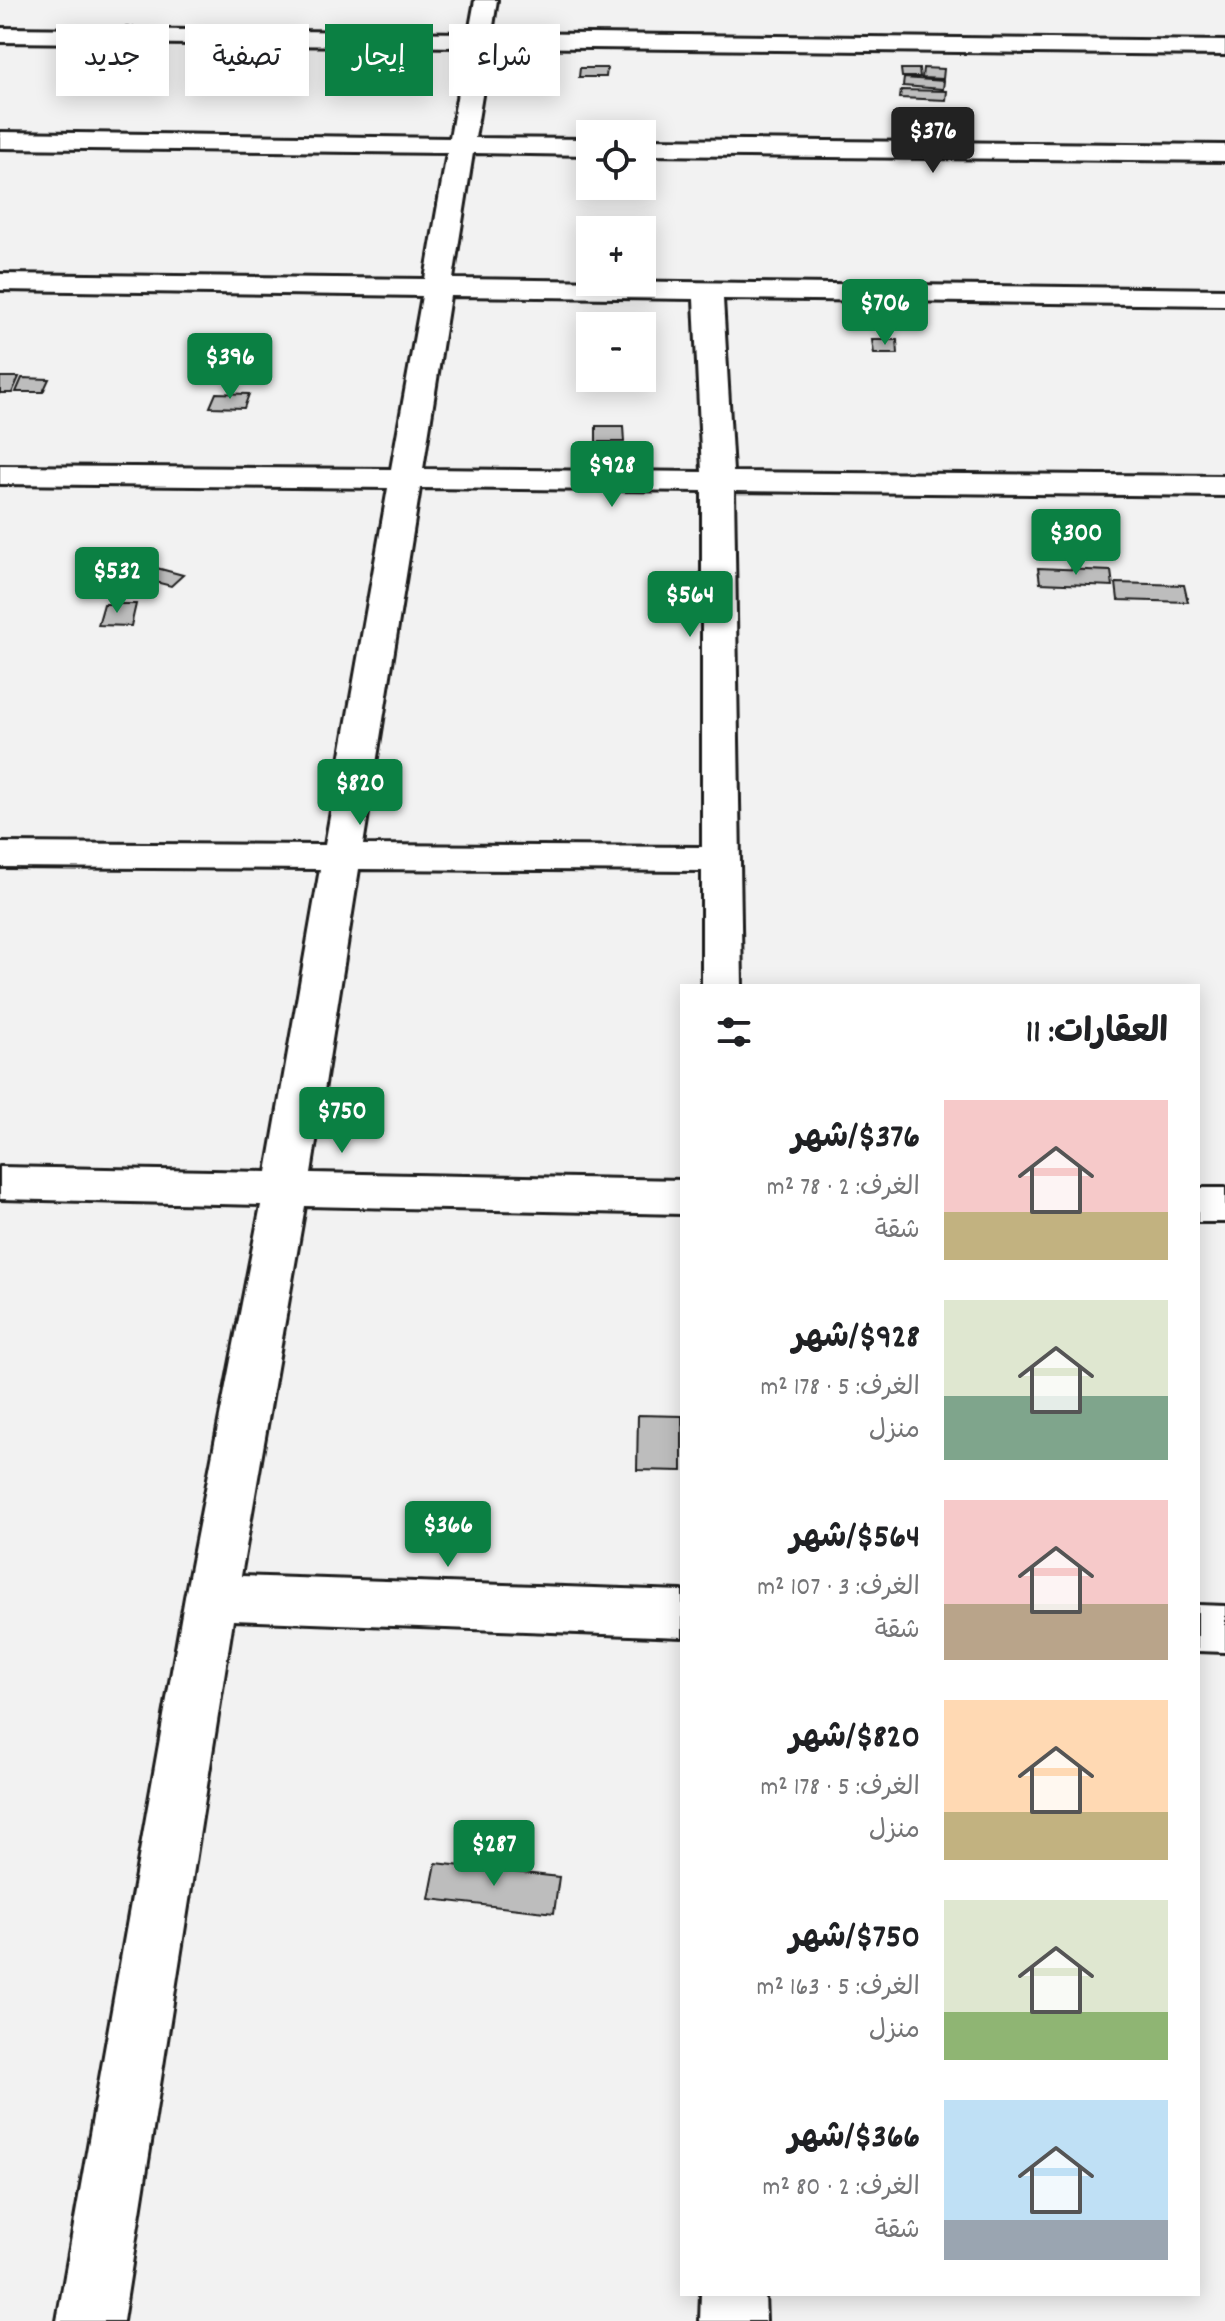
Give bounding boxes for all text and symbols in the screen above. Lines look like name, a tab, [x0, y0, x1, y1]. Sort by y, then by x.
chip: جديد	[56, 24, 169, 96]
chip: تصفية	[185, 24, 309, 96]
chip: إيجار	[325, 24, 433, 96]
chip: شراء	[449, 24, 560, 96]
pin: $376	[886, 107, 980, 175]
text: $376	[909, 114, 957, 151]
map controls	[576, 120, 656, 392]
button: locate	[576, 120, 656, 200]
button: +	[576, 216, 656, 296]
pin: $706	[838, 279, 932, 347]
text: $706	[860, 286, 910, 323]
button: −	[576, 312, 656, 392]
pin: $396	[183, 333, 277, 401]
text: $396	[205, 340, 255, 377]
pin: $928	[565, 441, 659, 509]
text: $928	[589, 448, 635, 485]
pin: $300	[1029, 509, 1123, 577]
text: $300	[1049, 516, 1103, 553]
pin: $532	[70, 547, 164, 615]
text: $532	[93, 554, 141, 591]
pin: $564	[643, 571, 737, 639]
text: $564	[666, 578, 714, 615]
pin: $820	[313, 759, 407, 827]
text: $820	[335, 766, 385, 803]
icon: filters	[712, 1010, 756, 1054]
text: العقارات: 11	[1026, 1010, 1168, 1059]
pin: $750	[295, 1087, 389, 1155]
text: $750	[317, 1094, 367, 1131]
text: $376/شهر	[792, 1115, 920, 1164]
icon: home	[1008, 1132, 1104, 1228]
text: الغرف: 2 · 78 m²	[767, 1170, 920, 1207]
text: شقة	[875, 1213, 920, 1250]
text: $928/شهر	[792, 1315, 920, 1364]
icon: home	[1008, 1332, 1104, 1428]
text: الغرف: 5 · 178 m²	[760, 1370, 920, 1407]
text: منزل	[869, 1413, 920, 1450]
pin: $366	[401, 1501, 495, 1569]
text: $366	[423, 1508, 473, 1545]
text: $564/شهر	[790, 1515, 920, 1564]
icon: home	[1008, 1532, 1104, 1628]
text: الغرف: 3 · 107 m²	[757, 1570, 920, 1607]
text: شقة	[875, 1613, 920, 1650]
text: $820/شهر	[790, 1715, 920, 1764]
icon: home	[1008, 1732, 1104, 1828]
text: الغرف: 5 · 178 m²	[760, 1770, 920, 1807]
text: منزل	[869, 1813, 920, 1850]
pin: $287	[447, 1820, 541, 1888]
text: $287	[472, 1827, 516, 1864]
text: $750/شهر	[789, 1915, 920, 1964]
icon: home	[1008, 1932, 1104, 2028]
text: الغرف: 5 · 163 m²	[757, 1970, 920, 2007]
text: منزل	[869, 2013, 920, 2050]
text: $366/شهر	[788, 2115, 920, 2164]
icon: home	[1008, 2132, 1104, 2228]
text: الغرف: 2 · 80 m²	[763, 2170, 920, 2207]
text: شقة	[875, 2213, 920, 2250]

